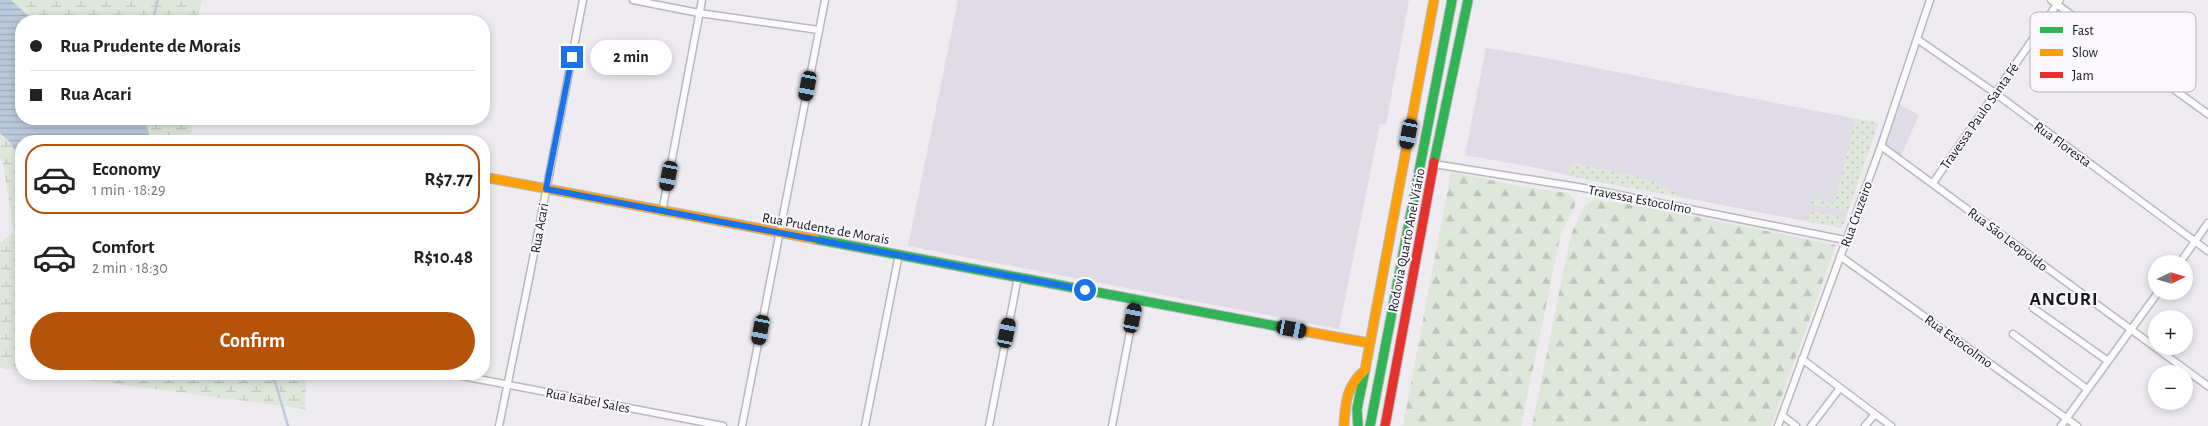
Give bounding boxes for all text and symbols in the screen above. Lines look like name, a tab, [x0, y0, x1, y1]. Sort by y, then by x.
legend	[2030, 12, 2196, 92]
text: Fast	[2072, 24, 2094, 38]
text: Rua Prudente de Morais	[60, 37, 241, 56]
callout: 2 min	[590, 40, 672, 74]
route end	[561, 46, 583, 68]
text: Slow	[2072, 46, 2099, 60]
text: 2 min	[613, 49, 649, 65]
street label: Travessa Paulo Santa Fé	[1938, 61, 2022, 172]
text: Jam	[2072, 69, 2094, 83]
car	[797, 70, 818, 102]
text: Rua Acari	[60, 85, 132, 104]
car	[1398, 118, 1419, 150]
street label: Rua Floresta	[2031, 120, 2094, 170]
icon: car	[32, 157, 77, 202]
text: Economy	[92, 160, 161, 179]
car	[658, 160, 679, 192]
street label: Rodovia Quarto Anel Viário	[1386, 167, 1428, 313]
text: R$7.77	[424, 170, 473, 189]
street label: Rua Cruzeiro	[1839, 179, 1875, 249]
text: 1 min · 18:29	[92, 182, 166, 198]
street label: Travessa Estocolmo	[1587, 183, 1693, 217]
street label: Rua Acari	[529, 202, 551, 254]
street label: Rua São Leopoldo	[1965, 205, 2050, 274]
street label: Rua Prudente de Morais	[761, 211, 891, 247]
icon: car	[32, 235, 77, 280]
text: Comfort	[92, 238, 154, 257]
text: R$10.48	[413, 248, 473, 267]
north arrow	[2148, 255, 2192, 300]
map controls	[2148, 255, 2193, 410]
text: 2 min · 18:30	[92, 260, 168, 276]
route start	[1074, 279, 1096, 301]
district label: ANCURI	[2029, 290, 2099, 309]
car	[1122, 302, 1143, 334]
button: +	[2148, 310, 2193, 355]
button: Confirm	[30, 312, 475, 370]
street label: Rua Estocolmo	[1922, 313, 1995, 371]
car	[750, 314, 771, 346]
car	[996, 317, 1017, 349]
car	[1275, 319, 1308, 339]
button: −	[2148, 365, 2193, 410]
street label: Rua Isabel Sales	[544, 386, 631, 416]

